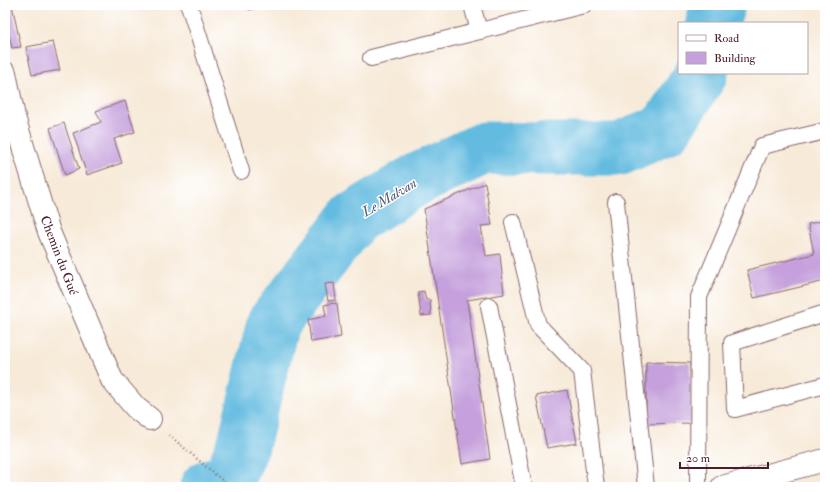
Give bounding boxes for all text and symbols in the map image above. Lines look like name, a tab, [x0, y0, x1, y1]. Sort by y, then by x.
legend	[678, 22, 808, 74]
text: Road	[714, 31, 739, 46]
text: Building	[714, 51, 757, 66]
water label: Le Malvan	[358, 174, 420, 221]
street label: Chemin du Gué	[37, 213, 82, 298]
scale bar	[680, 444, 768, 470]
text: 20 m	[686, 451, 711, 466]

